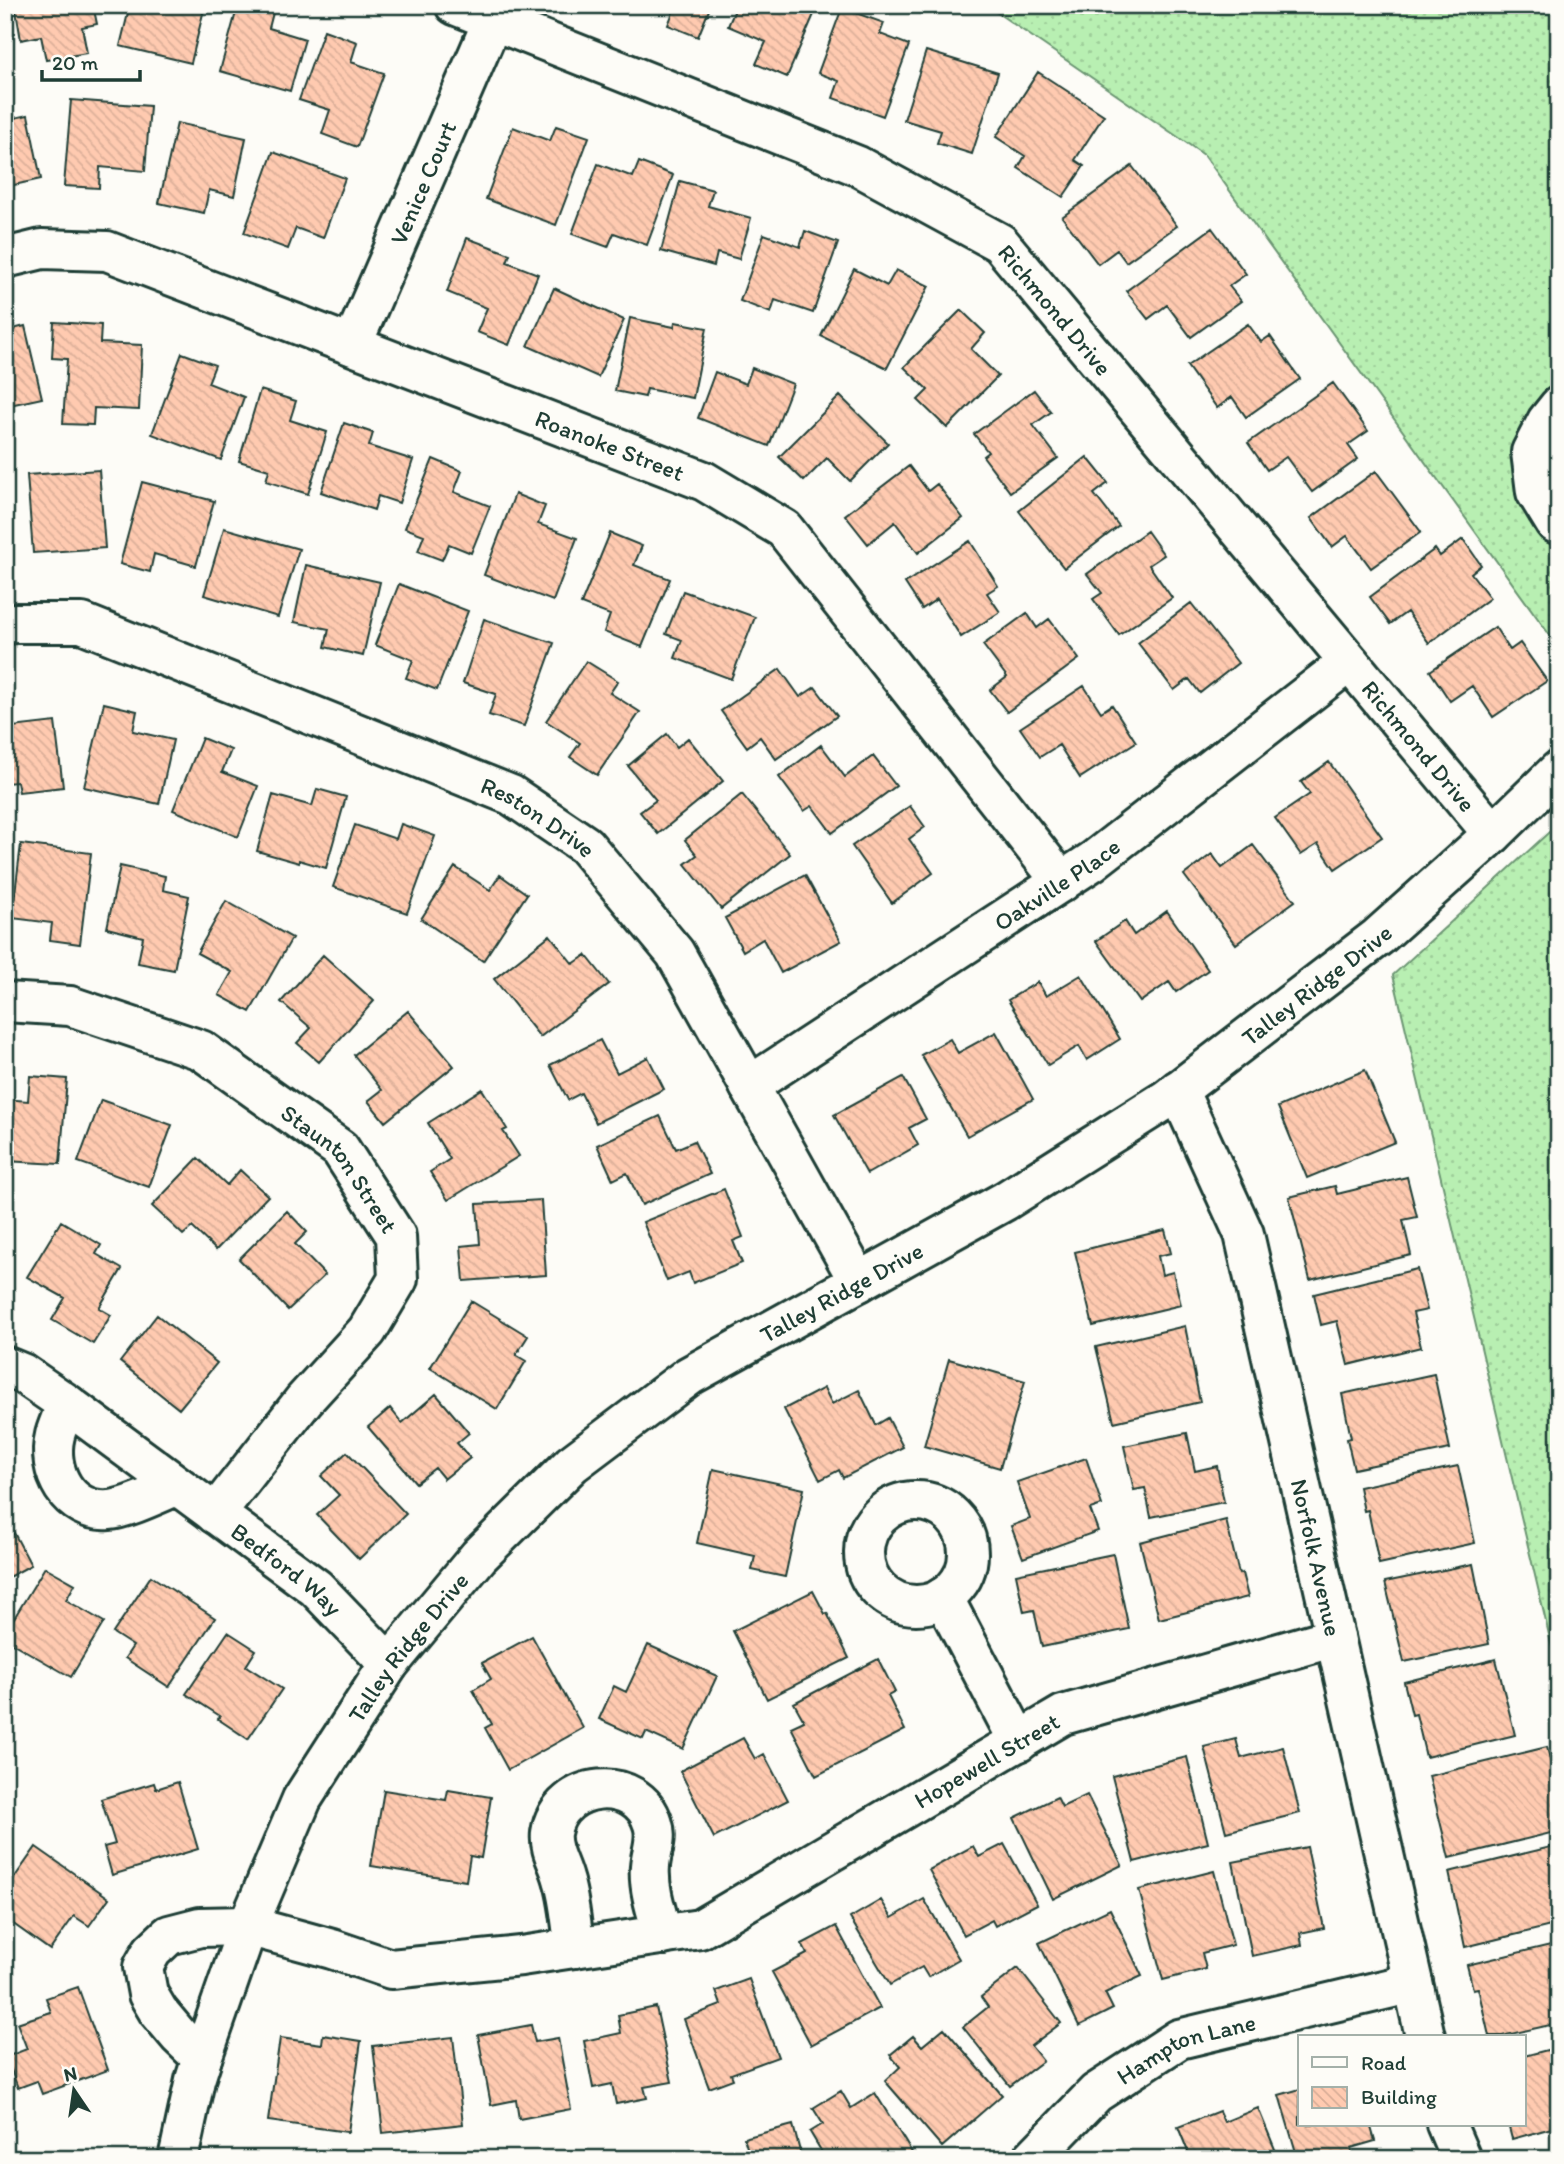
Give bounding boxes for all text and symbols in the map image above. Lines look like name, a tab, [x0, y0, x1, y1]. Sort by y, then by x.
scale bar	[42, 38, 140, 82]
text: 20 m	[52, 50, 99, 75]
street label: Venice Court	[383, 116, 462, 249]
street label: Richmond Drive	[992, 238, 1119, 381]
street label: Roanoke Street	[531, 403, 689, 487]
street label: Richmond Drive	[1356, 674, 1482, 817]
street label: Reston Drive	[477, 770, 603, 862]
street label: Oakville Place	[988, 831, 1125, 937]
street label: Talley Ridge Drive	[1235, 917, 1397, 1051]
street label: Staunton Street	[276, 1097, 404, 1238]
street label: Talley Ridge Drive	[755, 1235, 928, 1348]
street label: Norfolk Avenue	[1285, 1476, 1349, 1639]
street label: Bedford Way	[226, 1516, 349, 1621]
street label: Talley Ridge Drive	[341, 1566, 474, 1728]
street label: Hopewell Street	[909, 1706, 1064, 1814]
street label: Hampton Lane	[1111, 2007, 1258, 2090]
legend	[1298, 2035, 1526, 2126]
text: Road	[1361, 2050, 1407, 2075]
north arrow	[38, 2056, 108, 2126]
text: N	[61, 2061, 79, 2087]
text: Building	[1361, 2084, 1437, 2109]

